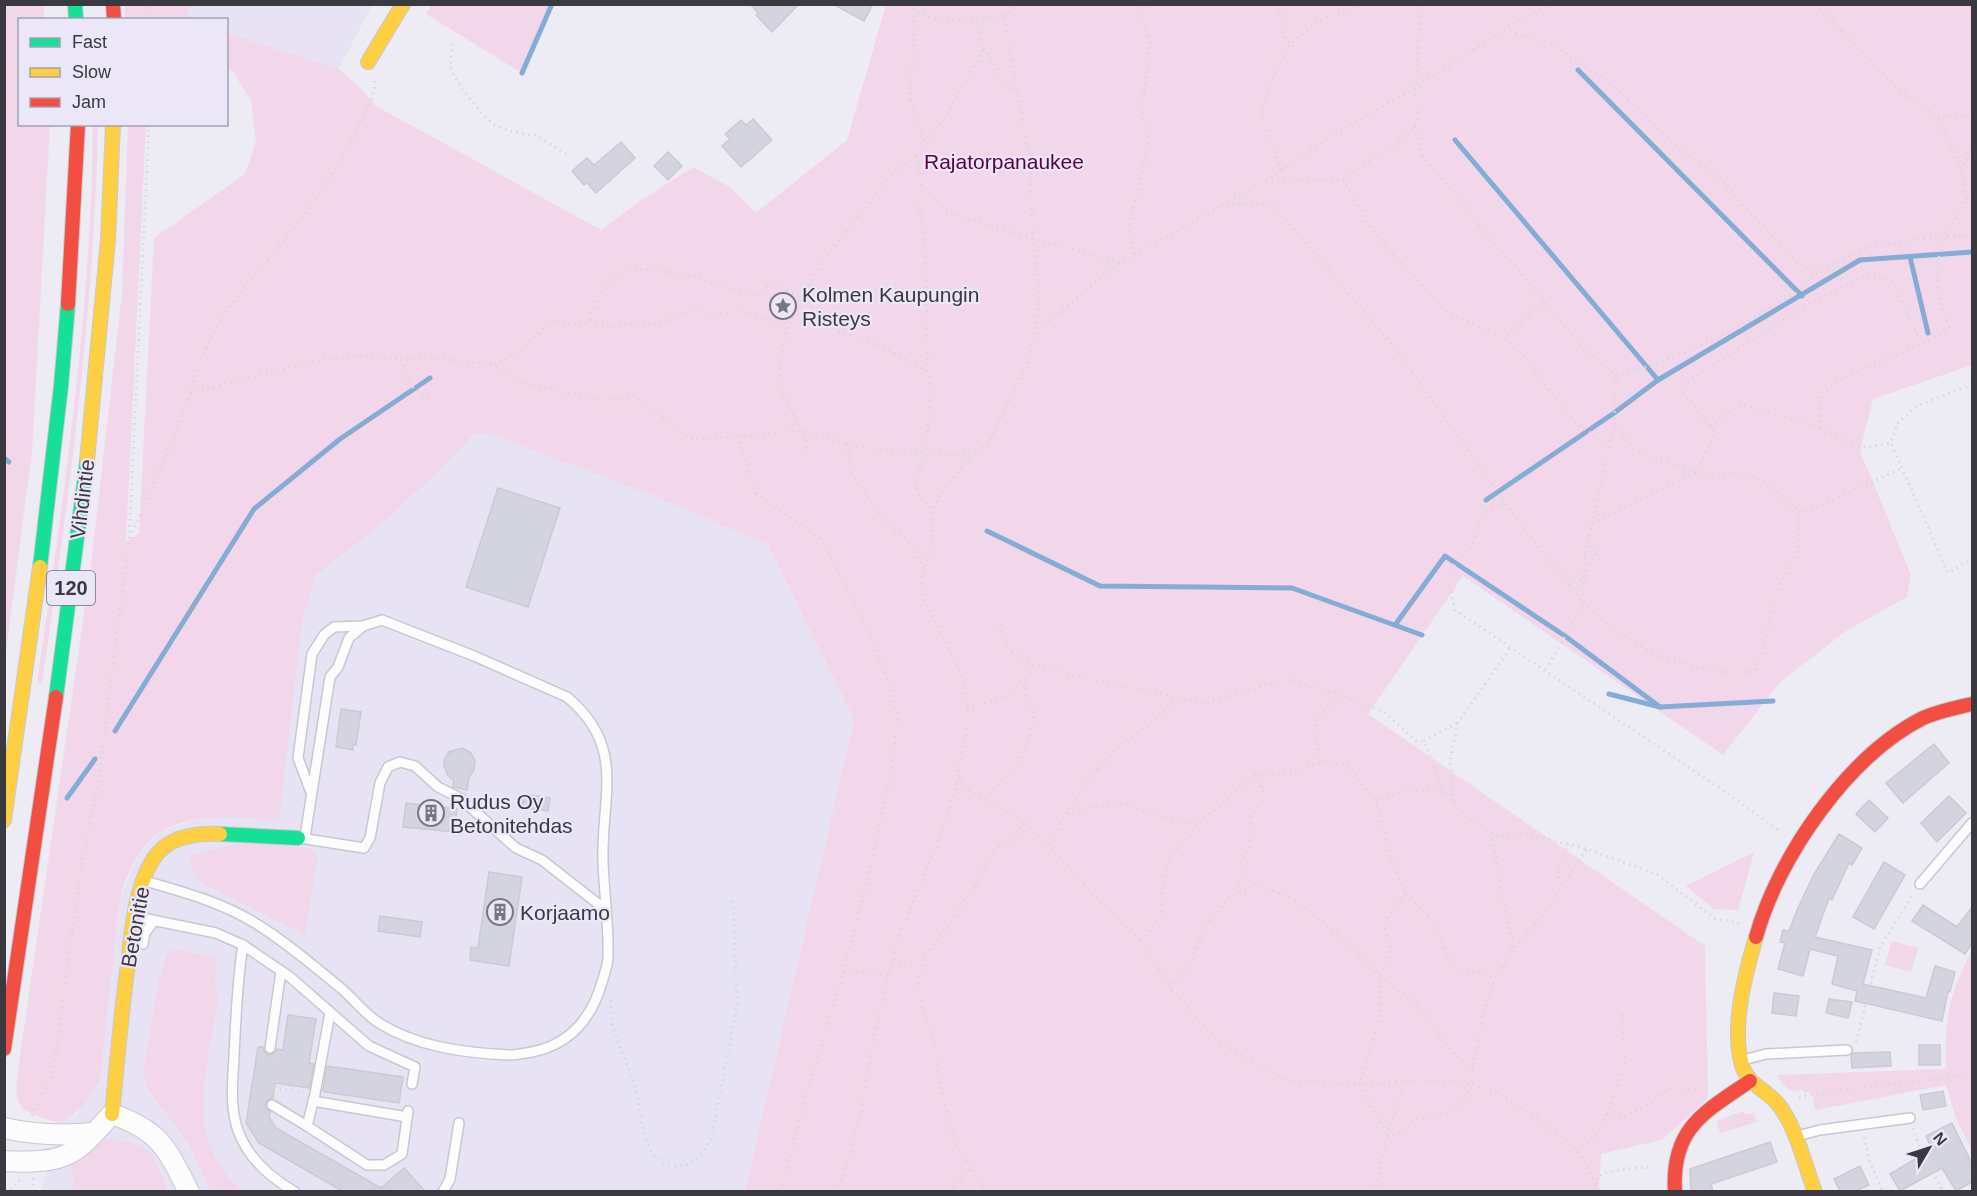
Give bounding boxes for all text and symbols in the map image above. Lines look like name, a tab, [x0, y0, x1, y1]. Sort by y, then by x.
legend	[18, 18, 228, 126]
text: Fast	[72, 32, 107, 52]
text: Slow	[72, 62, 112, 82]
text: Jam	[72, 92, 106, 112]
park label: Rajatorpanaukee	[924, 150, 1084, 173]
place label: Kolmen Kaupungin Risteys	[802, 283, 979, 330]
place icon: Kolmen Kaupungin Risteys	[768, 291, 798, 321]
street label: Vihdintie	[66, 458, 98, 540]
road number: 120	[47, 571, 95, 605]
place label: Rudus Oy Betonitehdas	[450, 790, 573, 837]
building icon: Rudus Oy Betonitehdas	[416, 798, 446, 828]
street label: Betonitie	[117, 885, 153, 969]
building icon: Korjaamo	[485, 897, 515, 927]
place label: Korjaamo	[520, 901, 610, 924]
north arrow	[1899, 1118, 1959, 1178]
text: N	[1930, 1129, 1951, 1149]

